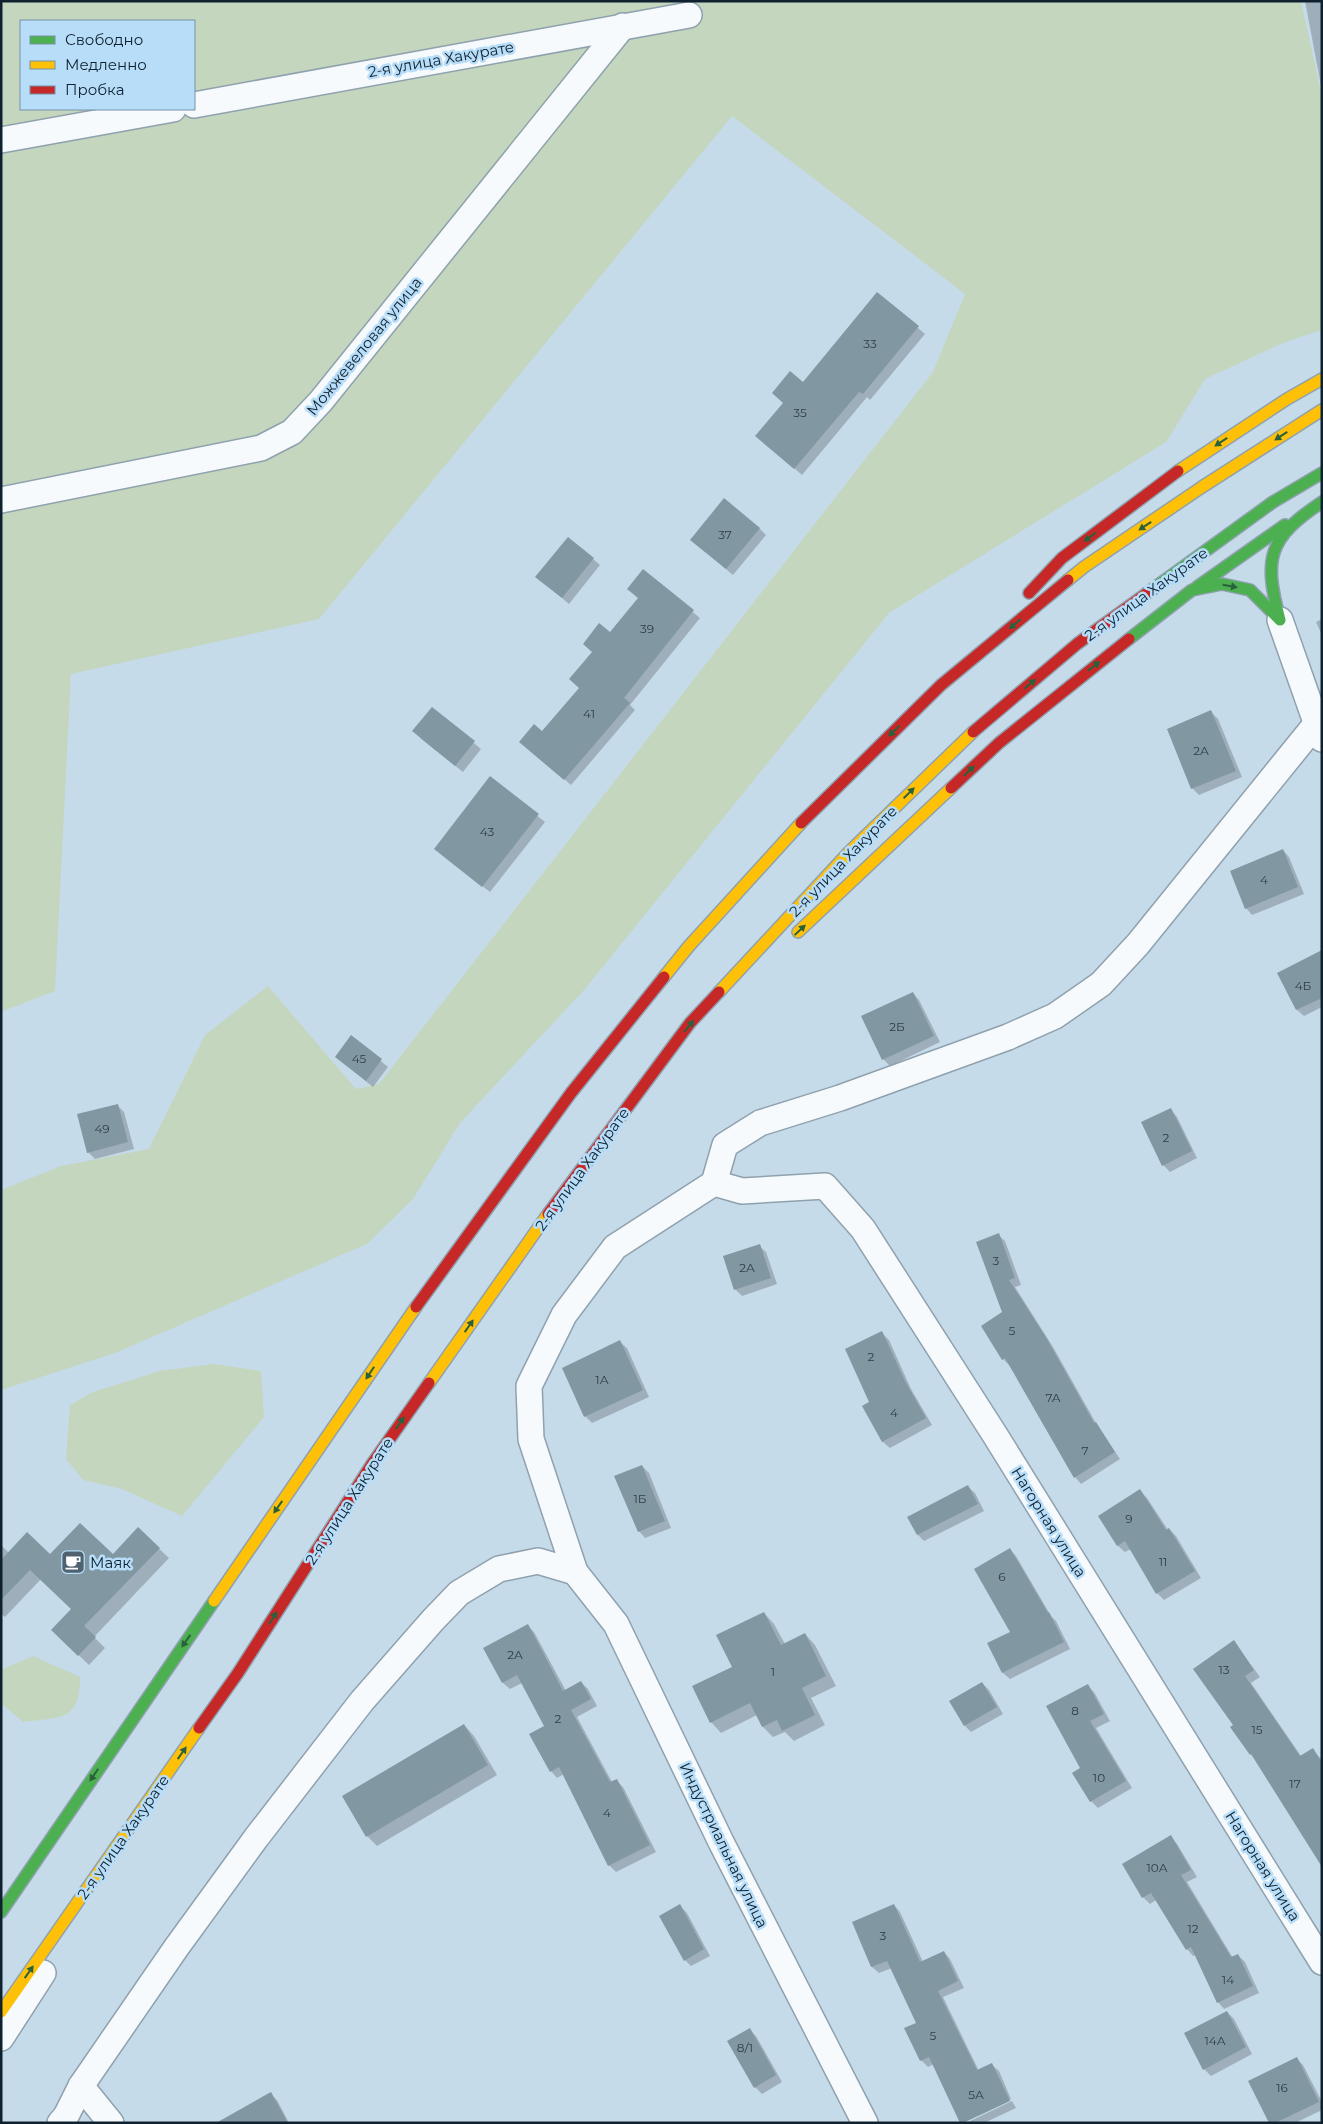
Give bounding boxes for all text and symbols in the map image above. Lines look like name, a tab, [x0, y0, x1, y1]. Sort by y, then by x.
legend	[20, 20, 195, 110]
text: Свободно	[65, 30, 143, 49]
street label: 2-я улица Хакурате	[367, 37, 515, 81]
text: Медленно	[65, 55, 147, 74]
text: Пробка	[65, 80, 124, 99]
street label: Можжевеловая улица	[302, 273, 426, 419]
house number: 33	[863, 336, 877, 351]
house number: 35	[793, 405, 807, 420]
one-way arrow	[1274, 432, 1287, 441]
one-way arrow	[1215, 437, 1228, 447]
one-way arrow	[1138, 521, 1152, 530]
house number: 37	[718, 527, 732, 542]
one-way arrow	[1083, 532, 1097, 542]
street label: 2-я улица Хакурате	[1081, 543, 1211, 645]
one-way arrow	[1222, 582, 1238, 590]
one-way arrow	[1009, 618, 1022, 629]
house number: 39	[640, 621, 654, 636]
one-way arrow	[1087, 661, 1100, 672]
one-way arrow	[1023, 679, 1036, 690]
house number: 41	[583, 706, 595, 721]
one-way arrow	[888, 725, 900, 737]
house number: 2А	[1193, 743, 1209, 758]
one-way arrow	[963, 765, 975, 777]
one-way arrow	[903, 788, 915, 800]
street label: 2-я улица Хакурате	[785, 801, 901, 921]
house number: 43	[480, 824, 494, 839]
house number: 4	[1260, 872, 1268, 887]
one-way arrow	[794, 924, 806, 936]
house number: 4Б	[1295, 978, 1312, 993]
one-way arrow	[684, 1019, 695, 1032]
house number: 2Б	[889, 1019, 905, 1034]
house number: 45	[352, 1051, 367, 1066]
street label: 2-я улица Хакурате	[531, 1104, 633, 1234]
house number: 49	[94, 1121, 110, 1136]
house number: 2	[1163, 1130, 1170, 1145]
house number: 3	[993, 1253, 1000, 1268]
house number: 2А	[739, 1260, 755, 1275]
one-way arrow	[464, 1319, 474, 1333]
house number: 5	[1009, 1323, 1016, 1338]
house number: 2	[868, 1349, 875, 1364]
one-way arrow	[365, 1366, 375, 1380]
house number: 1А	[595, 1372, 609, 1387]
house number: 7А	[1045, 1390, 1061, 1405]
house number: 4	[890, 1405, 898, 1420]
one-way arrow	[395, 1417, 405, 1430]
street label: 2-я улица Хакурате	[301, 1434, 397, 1568]
house number: 7	[1081, 1443, 1089, 1458]
street label: Нагорная улица	[1007, 1463, 1091, 1581]
house number: 1Б	[633, 1491, 647, 1506]
one-way arrow	[273, 1500, 283, 1514]
house number: 9	[1125, 1511, 1133, 1526]
cafe icon: Маяк	[60, 1549, 86, 1575]
place label: Маяк	[90, 1553, 131, 1572]
house number: 11	[1159, 1554, 1167, 1569]
house number: 6	[998, 1569, 1006, 1584]
one-way arrow	[268, 1611, 278, 1625]
one-way arrow	[181, 1634, 191, 1648]
house number: 2А	[507, 1647, 523, 1662]
house number: 13	[1218, 1662, 1230, 1677]
house number: 1	[771, 1664, 775, 1679]
house number: 8	[1071, 1703, 1079, 1718]
house number: 2	[555, 1711, 562, 1726]
house number: 15	[1251, 1722, 1263, 1737]
one-way arrow	[177, 1746, 187, 1759]
street label: Индустриальная улица	[676, 1759, 772, 1931]
one-way arrow	[89, 1768, 99, 1782]
house number: 10	[1093, 1770, 1105, 1785]
street label: 2-я улица Хакурате	[73, 1771, 173, 1903]
house number: 17	[1289, 1776, 1301, 1791]
house number: 4	[603, 1805, 611, 1820]
street label: Нагорная улица	[1221, 1807, 1305, 1925]
house number: 10А	[1146, 1860, 1168, 1875]
house number: 12	[1187, 1921, 1199, 1936]
house number: 3	[880, 1928, 887, 1943]
one-way arrow	[24, 1965, 34, 1979]
house number: 14	[1222, 1972, 1234, 1987]
house number: 5	[930, 2028, 937, 2043]
house number: 14А	[1204, 2033, 1226, 2048]
house number: 8/1	[737, 2040, 753, 2055]
house number: 16	[1276, 2080, 1288, 2095]
house number: 5А	[968, 2087, 984, 2102]

